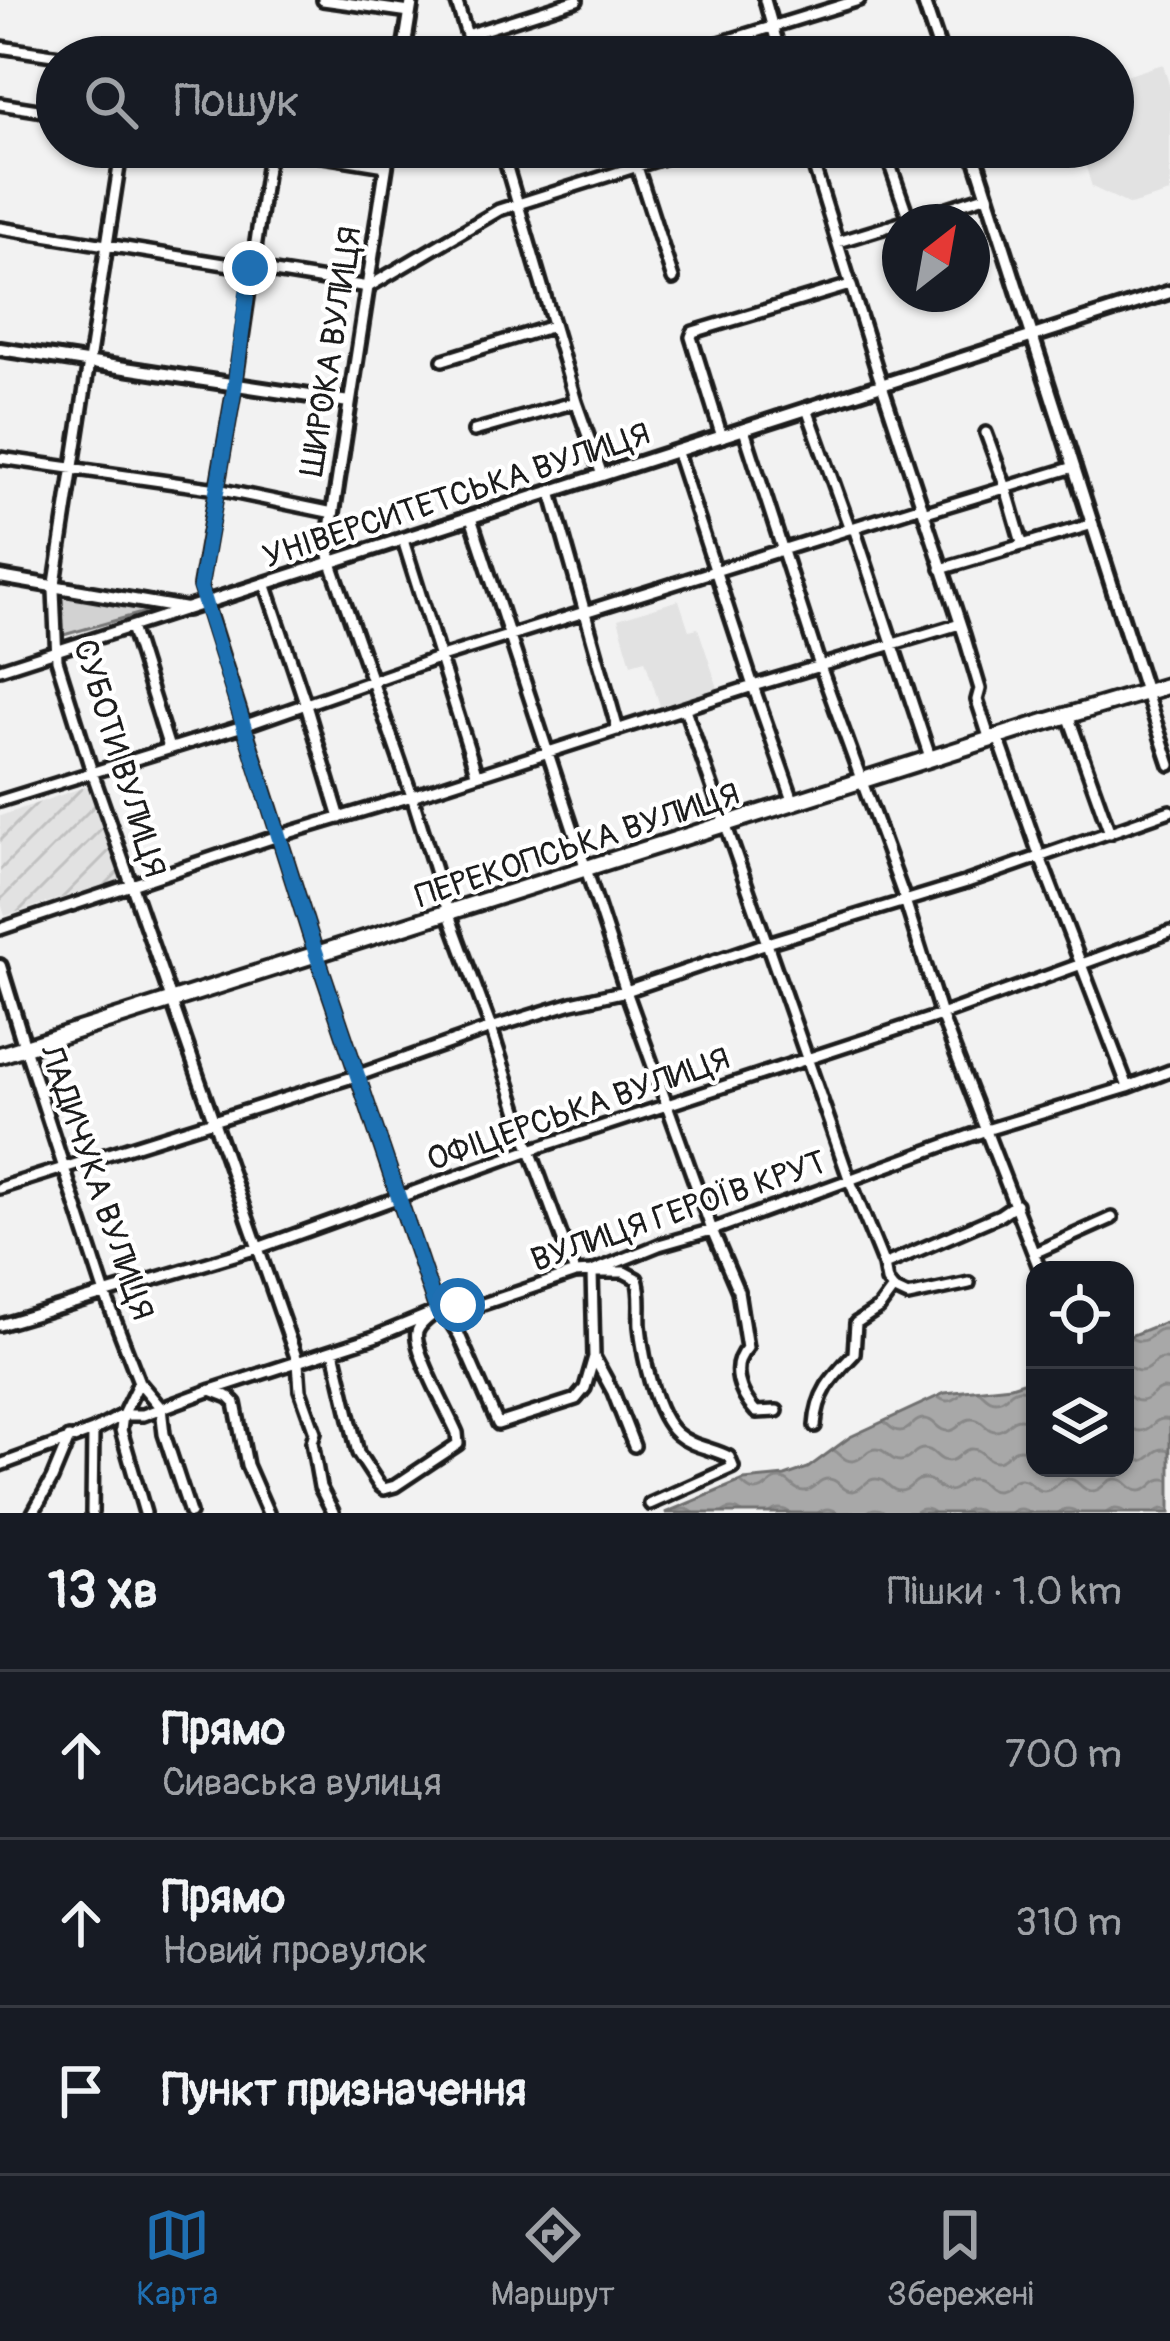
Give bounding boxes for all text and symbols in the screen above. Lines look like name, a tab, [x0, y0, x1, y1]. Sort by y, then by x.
search box	[36, 36, 1134, 168]
icon: search	[78, 69, 144, 135]
text: Пошук	[174, 74, 299, 130]
north arrow	[882, 204, 990, 312]
street label: ШИРОКА ВУЛИЦЯ	[291, 223, 371, 479]
route end	[223, 241, 277, 295]
street label: УНІВЕРСИТЕТСЬКА ВУЛИЦЯ	[258, 413, 655, 577]
street label: СУБОТИ ВУЛИЦЯ	[64, 634, 175, 882]
street label: ПЕРЕКОПСЬКА ВУЛИЦЯ	[410, 774, 745, 917]
street label: ЛАДИЧУКА ВУЛИЦЯ	[30, 1038, 163, 1326]
street label: ОФІЦЕРСЬКА ВУЛИЦЯ	[422, 1038, 735, 1181]
street label: ВУЛИЦЯ ГЕРОЇВ КРУТ	[526, 1142, 831, 1281]
map controls	[1026, 1261, 1134, 1477]
button: locate	[1026, 1261, 1134, 1369]
route start	[431, 1278, 485, 1332]
button: layers	[1026, 1369, 1134, 1477]
text: 13 хв	[48, 1559, 158, 1623]
text: Пішки · 1.0 km	[887, 1567, 1122, 1616]
text: Прямо	[162, 1702, 285, 1758]
icon: ahead	[48, 1722, 114, 1788]
text: 700 m	[1005, 1730, 1122, 1779]
text: Сиваська вулиця	[162, 1758, 442, 1807]
text: Прямо	[162, 1870, 285, 1926]
icon: ahead	[48, 1890, 114, 1956]
text: 310 m	[1015, 1898, 1122, 1947]
text: Новий провулок	[162, 1926, 428, 1975]
icon: arrive	[48, 2058, 114, 2124]
text: Пункт призначення	[162, 2063, 526, 2119]
tab: Карта	[136, 2202, 218, 2315]
tab: Маршрут	[490, 2202, 615, 2315]
tab: Збережені	[887, 2202, 1034, 2315]

